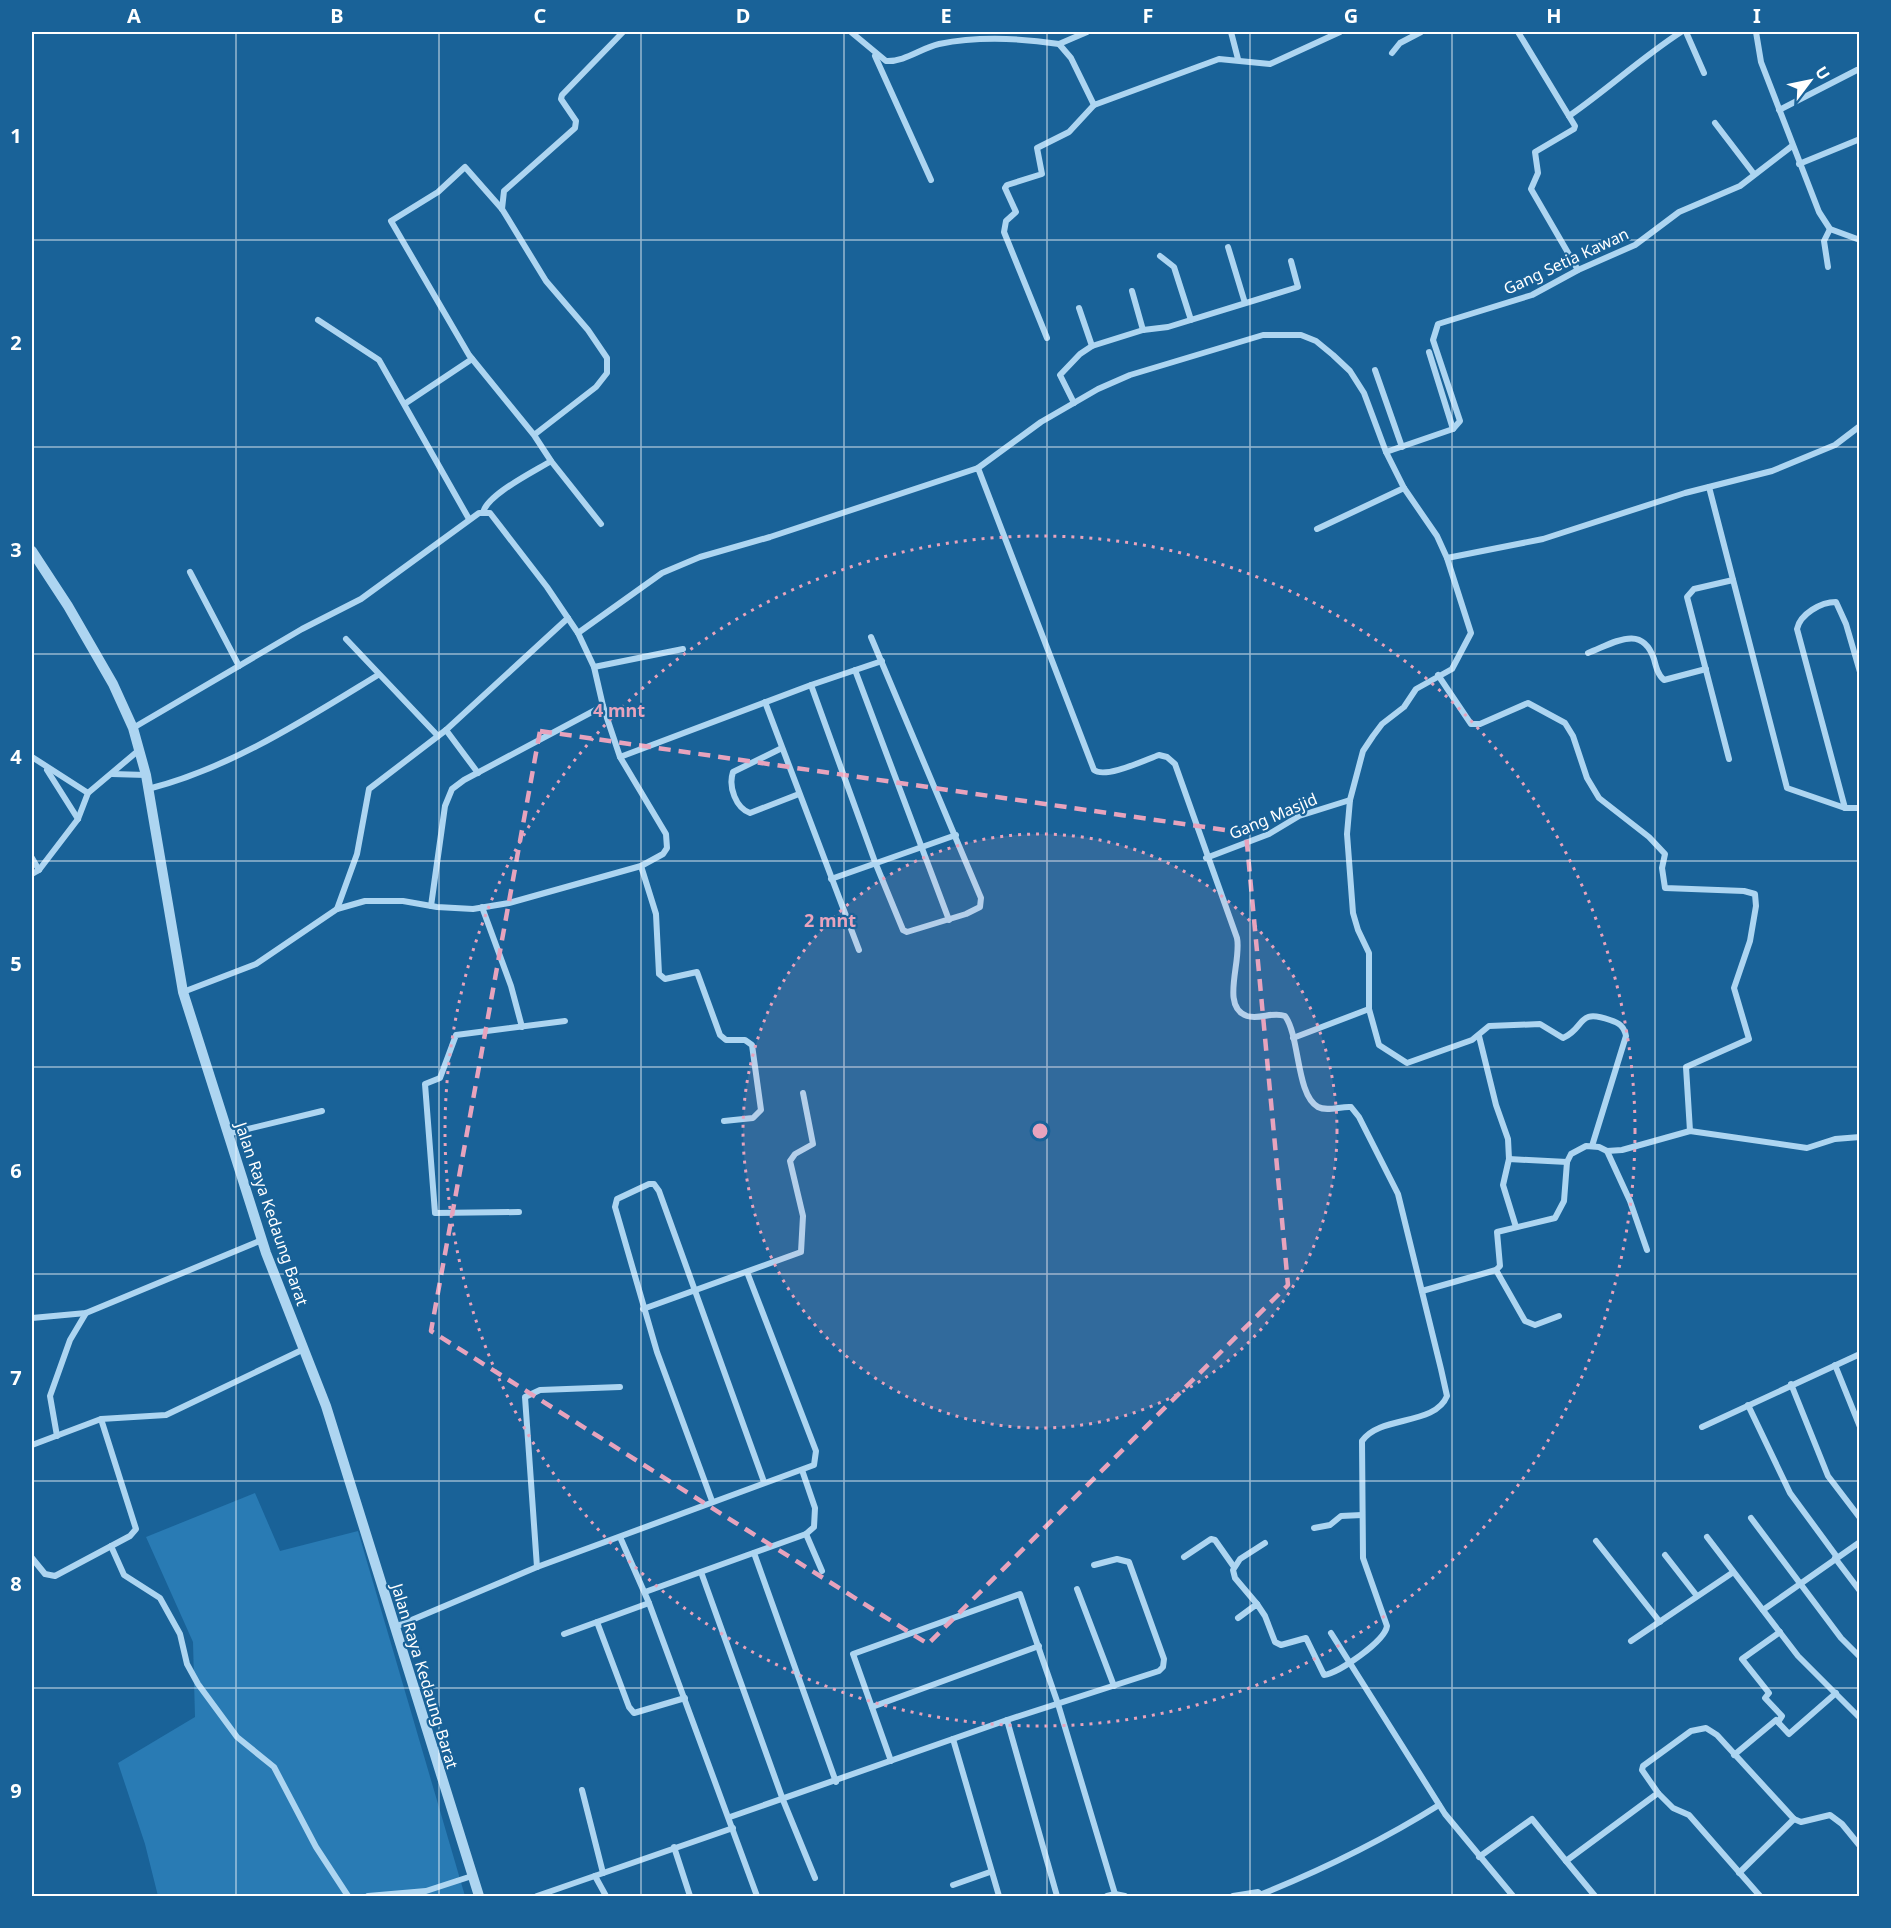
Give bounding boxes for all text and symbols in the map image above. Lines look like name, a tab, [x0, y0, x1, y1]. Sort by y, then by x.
text: A	[127, 2, 141, 29]
text: B	[330, 2, 344, 29]
text: C	[534, 2, 547, 29]
text: D	[736, 2, 750, 29]
text: E	[940, 2, 952, 29]
text: F	[1143, 2, 1153, 29]
text: G	[1344, 2, 1358, 29]
text: H	[1546, 2, 1562, 29]
text: I	[1753, 2, 1761, 29]
north arrow	[1780, 51, 1840, 111]
text: U	[1810, 62, 1835, 84]
text: 1	[10, 122, 22, 149]
street label: Gang Setia Kawan	[1500, 222, 1632, 300]
text: 2	[10, 329, 22, 356]
text: 3	[10, 536, 22, 563]
text: 4 mnt	[593, 698, 645, 722]
text: 4	[10, 743, 22, 770]
street label: Gang Masjid	[1226, 788, 1320, 844]
text: 2 mnt	[804, 908, 856, 932]
text: 5	[10, 950, 22, 977]
street label: Jalan Raya Kedaung Barat	[230, 1117, 314, 1309]
centre of rings	[1030, 1121, 1050, 1141]
text: 6	[10, 1157, 22, 1184]
text: 7	[10, 1364, 22, 1391]
text: 8	[10, 1570, 22, 1597]
street label: Jalan Raya Kedaung Barat	[386, 1579, 464, 1772]
text: 9	[10, 1777, 22, 1804]

